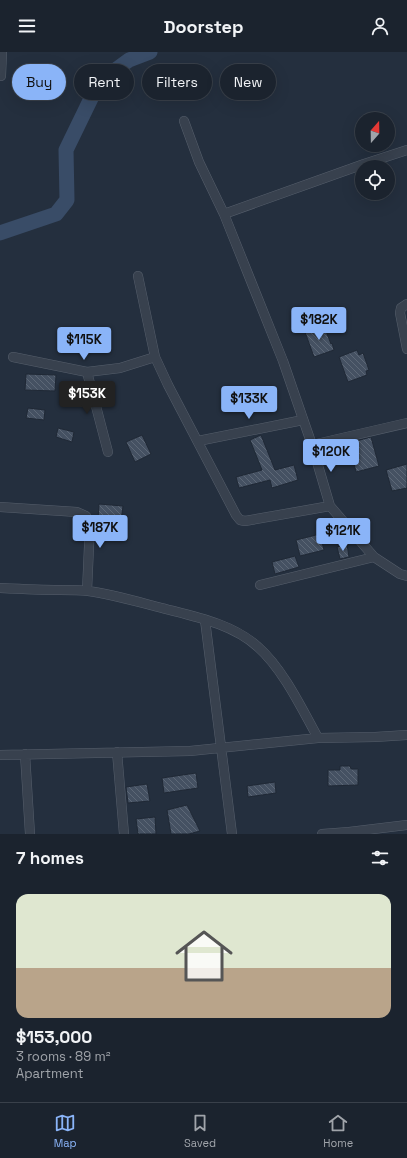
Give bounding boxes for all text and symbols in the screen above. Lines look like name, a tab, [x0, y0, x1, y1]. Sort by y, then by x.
icon: menu	[16, 15, 38, 37]
text: Doorstep	[164, 15, 243, 38]
icon: person	[369, 15, 391, 37]
chip: Buy	[12, 64, 66, 100]
chip: Rent	[74, 64, 134, 100]
chip: Filters	[142, 64, 212, 100]
chip: New	[220, 64, 276, 100]
north arrow	[355, 112, 395, 152]
map controls	[355, 112, 395, 200]
button: locate	[355, 160, 395, 200]
pin: $182K	[291, 307, 347, 341]
text: $182K	[300, 311, 338, 328]
pin: $115K	[56, 327, 112, 361]
text: $115K	[66, 331, 102, 348]
pin: $153K	[59, 381, 115, 415]
text: $153K	[68, 385, 106, 402]
pin: $133K	[221, 386, 277, 420]
text: $133K	[230, 390, 268, 407]
pin: $120K	[303, 439, 359, 473]
text: $120K	[312, 443, 350, 460]
pin: $187K	[72, 515, 128, 549]
pin: $121K	[315, 518, 371, 552]
text: $187K	[82, 519, 118, 536]
text: $121K	[325, 522, 361, 539]
text: 7 homes	[16, 847, 84, 869]
icon: filters	[369, 847, 391, 869]
icon: home	[168, 920, 240, 992]
text: $153,000	[16, 1026, 92, 1048]
text: 3 rooms · 89 m²	[16, 1048, 110, 1065]
text: Apartment	[16, 1065, 84, 1082]
tab: Map	[54, 1112, 77, 1150]
tab: Saved	[184, 1112, 216, 1150]
tab: Home	[323, 1112, 353, 1150]

